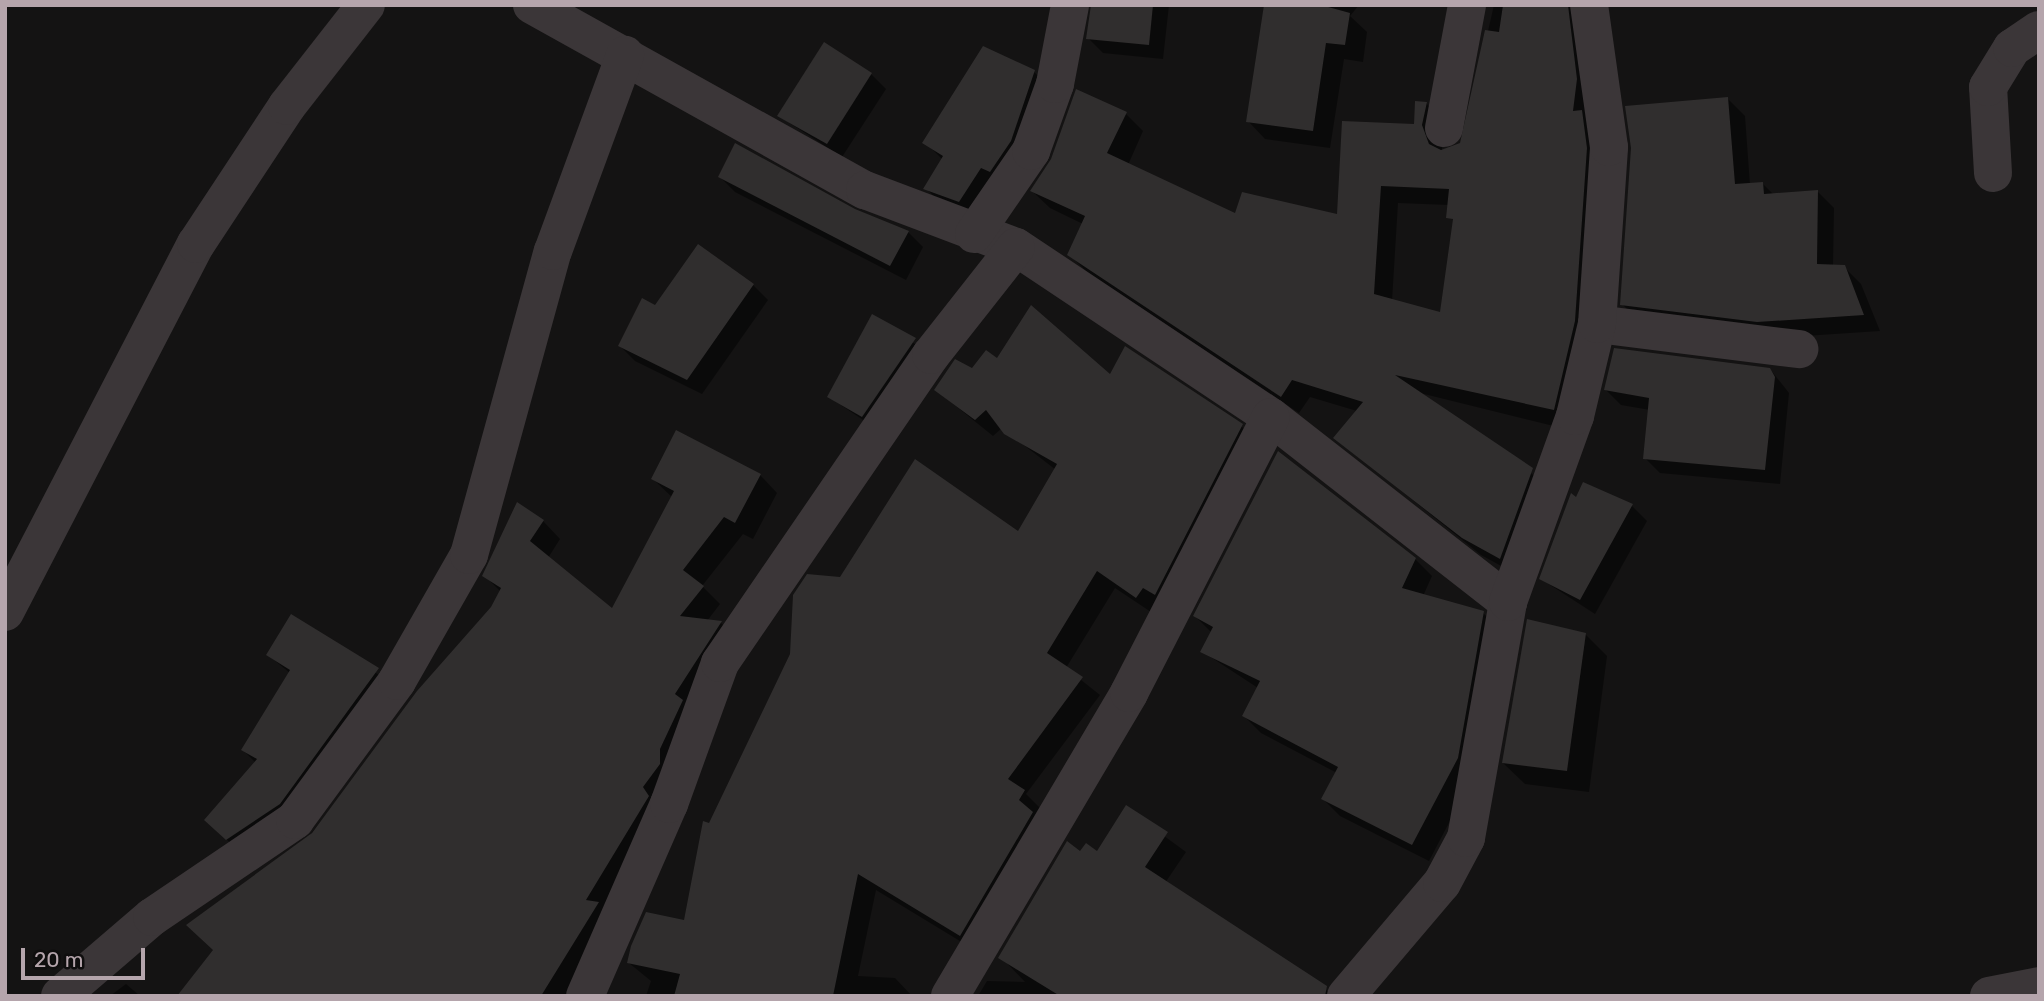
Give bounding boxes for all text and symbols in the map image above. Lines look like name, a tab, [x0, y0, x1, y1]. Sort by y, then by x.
scale bar	[24, 934, 149, 978]
text: 20 m	[34, 947, 83, 972]

